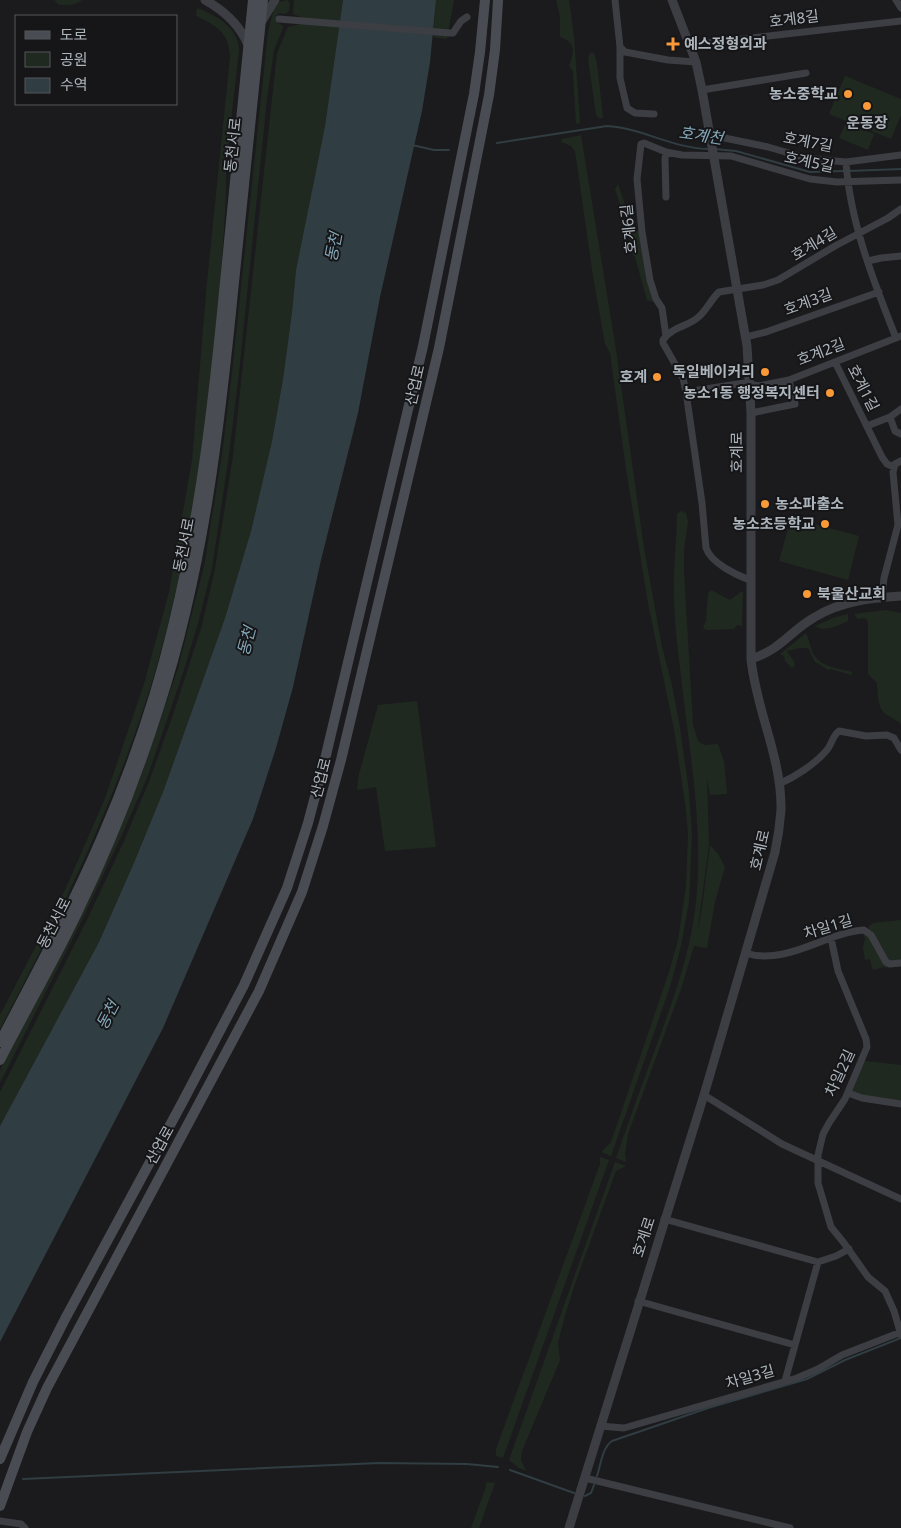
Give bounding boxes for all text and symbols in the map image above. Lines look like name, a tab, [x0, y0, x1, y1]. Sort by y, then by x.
street label: 호계8길	[768, 5, 820, 31]
legend	[15, 15, 178, 105]
text: 도로	[60, 24, 88, 44]
place label: 예스정형외과	[684, 33, 767, 53]
marker: 예스정형외과	[666, 37, 680, 51]
text: 공원	[60, 49, 88, 69]
text: 수역	[60, 74, 88, 94]
place label: 농소중학교	[769, 83, 838, 103]
marker: 농소중학교	[842, 88, 854, 100]
marker: 운동장	[861, 100, 873, 112]
place label: 운동장	[846, 112, 888, 132]
street label: 동천서로	[219, 116, 245, 173]
water label: 호계천	[678, 121, 727, 149]
street label: 호계7길	[782, 126, 835, 156]
street label: 호계5길	[783, 146, 836, 176]
street label: 호계6길	[615, 203, 641, 255]
street label: 호계4길	[787, 222, 840, 265]
water label: 동천	[319, 228, 347, 264]
street label: 호계3길	[781, 283, 835, 319]
street label: 호계2길	[794, 333, 848, 369]
place label: 독일베이커리	[672, 361, 755, 381]
street label: 호계1길	[844, 361, 884, 414]
street label: 산업로	[400, 362, 428, 407]
place label: 호계	[619, 366, 647, 386]
marker: 독일베이커리	[759, 366, 771, 378]
marker: 호계	[651, 371, 663, 383]
place label: 농소1동 행정복지센터	[683, 382, 820, 402]
marker: 농소1동 행정복지센터	[824, 387, 836, 399]
street label: 호계로	[726, 431, 746, 473]
place label: 농소파출소	[775, 493, 844, 513]
marker: 농소파출소	[759, 498, 771, 510]
place label: 농소초등학교	[732, 513, 815, 533]
street label: 동천서로	[168, 516, 198, 574]
marker: 농소초등학교	[819, 518, 831, 530]
place label: 북울산교회	[817, 583, 886, 603]
marker: 북울산교회	[801, 588, 813, 600]
water label: 동천	[232, 622, 261, 658]
street label: 산업로	[305, 755, 335, 800]
street label: 호계로	[745, 827, 773, 872]
street label: 동천서로	[32, 893, 75, 952]
street label: 차일1길	[801, 909, 855, 943]
water label: 동천	[90, 995, 125, 1033]
street label: 차일2길	[819, 1046, 859, 1099]
street label: 산업로	[140, 1122, 178, 1167]
street label: 호계로	[627, 1214, 659, 1259]
street label: 차일3길	[723, 1360, 777, 1393]

